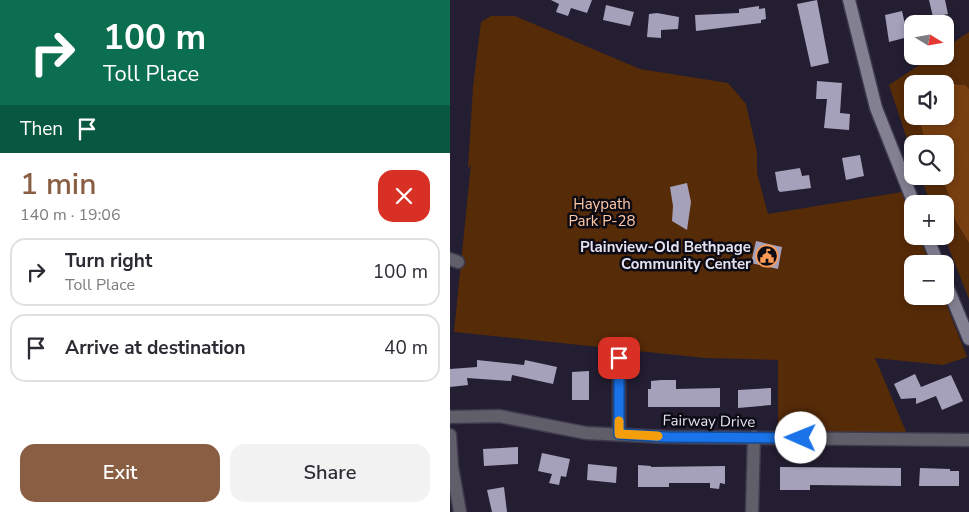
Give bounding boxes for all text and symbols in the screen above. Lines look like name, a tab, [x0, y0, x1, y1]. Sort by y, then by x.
text: 100 m	[103, 14, 206, 61]
north arrow	[904, 15, 954, 65]
map controls	[904, 15, 954, 305]
icon: right	[20, 20, 85, 85]
text: Toll Place	[103, 59, 199, 89]
button: sound	[904, 75, 954, 125]
icon: arrive	[73, 115, 101, 143]
text: Then	[20, 116, 63, 142]
button: search	[904, 135, 954, 185]
text: 1 min	[20, 164, 96, 205]
button: close	[378, 170, 430, 222]
park label: Haypath Park P-28	[568, 194, 636, 231]
button: +	[904, 195, 954, 245]
text: 140 m · 19:06	[20, 204, 121, 226]
place label: Plainview-Old Bethpage Community Center	[580, 237, 751, 274]
public building icon: Plainview-Old Bethpage Community Center	[755, 244, 779, 268]
text: Turn right	[65, 248, 152, 274]
button: −	[904, 255, 954, 305]
icon: right	[22, 258, 50, 286]
text: 100 m	[373, 259, 428, 285]
text: Toll Place	[65, 274, 135, 296]
icon: arrive	[22, 334, 50, 362]
text: Arrive at destination	[65, 335, 246, 361]
text: 40 m	[384, 335, 428, 361]
pin	[598, 337, 640, 379]
icon: arrive	[605, 344, 633, 372]
street label: Fairway Drive	[663, 410, 756, 432]
position arrow	[774, 411, 826, 463]
button: Exit	[20, 444, 220, 502]
button: Share	[230, 444, 430, 502]

